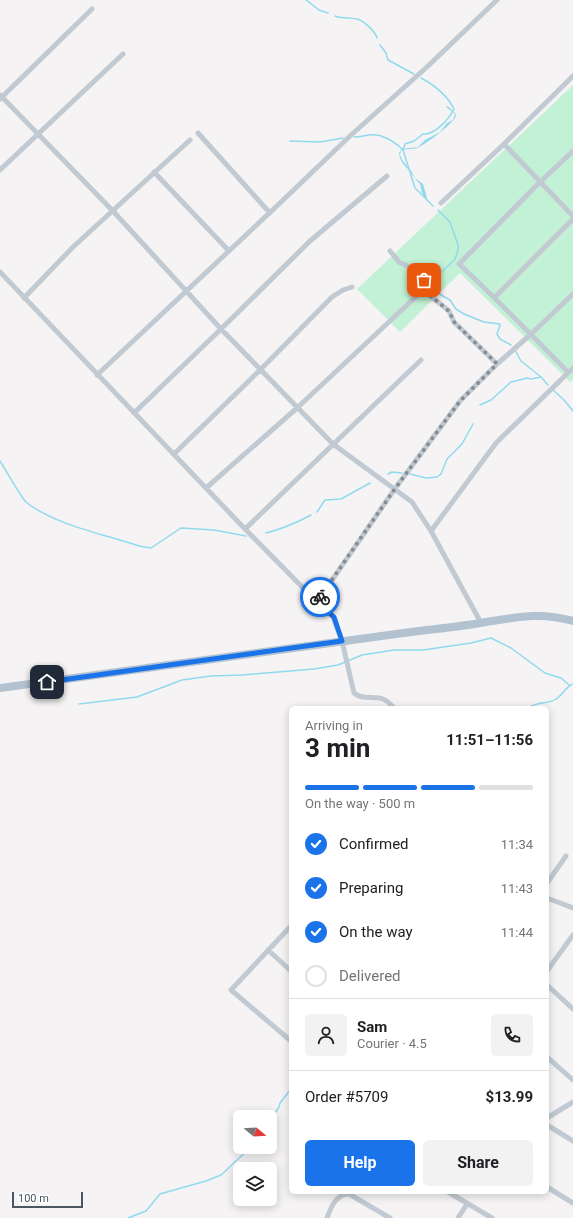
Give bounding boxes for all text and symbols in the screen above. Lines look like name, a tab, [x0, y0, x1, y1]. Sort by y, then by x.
pin	[407, 263, 441, 297]
icon: bag	[413, 269, 435, 291]
courier	[300, 577, 340, 617]
icon: bike	[309, 586, 331, 608]
pin	[30, 665, 64, 699]
icon: home	[36, 671, 58, 693]
text: Arriving in	[305, 718, 363, 733]
text: 11:51–11:56	[446, 731, 533, 749]
text: 3 min	[305, 733, 370, 763]
text: On the way · 500 m	[305, 796, 415, 811]
icon: check	[305, 833, 327, 855]
text: Confirmed	[339, 835, 409, 853]
text: 11:34	[501, 837, 533, 852]
icon: check	[305, 877, 327, 899]
text: Preparing	[339, 879, 403, 897]
text: 11:43	[501, 881, 533, 896]
icon: check	[305, 921, 327, 943]
text: On the way	[339, 923, 413, 941]
text: 11:44	[501, 925, 533, 940]
text: Delivered	[339, 967, 401, 985]
button: person	[305, 1014, 347, 1056]
button: phone	[491, 1014, 533, 1056]
text: Sam	[357, 1018, 387, 1036]
text: Courier · 4.5	[357, 1036, 427, 1051]
text: Order #5709	[305, 1088, 388, 1106]
text: $13.99	[486, 1088, 533, 1106]
north arrow	[233, 1110, 277, 1154]
map controls	[233, 1110, 277, 1206]
button: Help	[305, 1140, 415, 1186]
button: Share	[423, 1140, 533, 1186]
button: layers	[233, 1162, 277, 1206]
scale bar	[12, 1190, 83, 1209]
text: 100 m	[18, 1192, 49, 1205]

